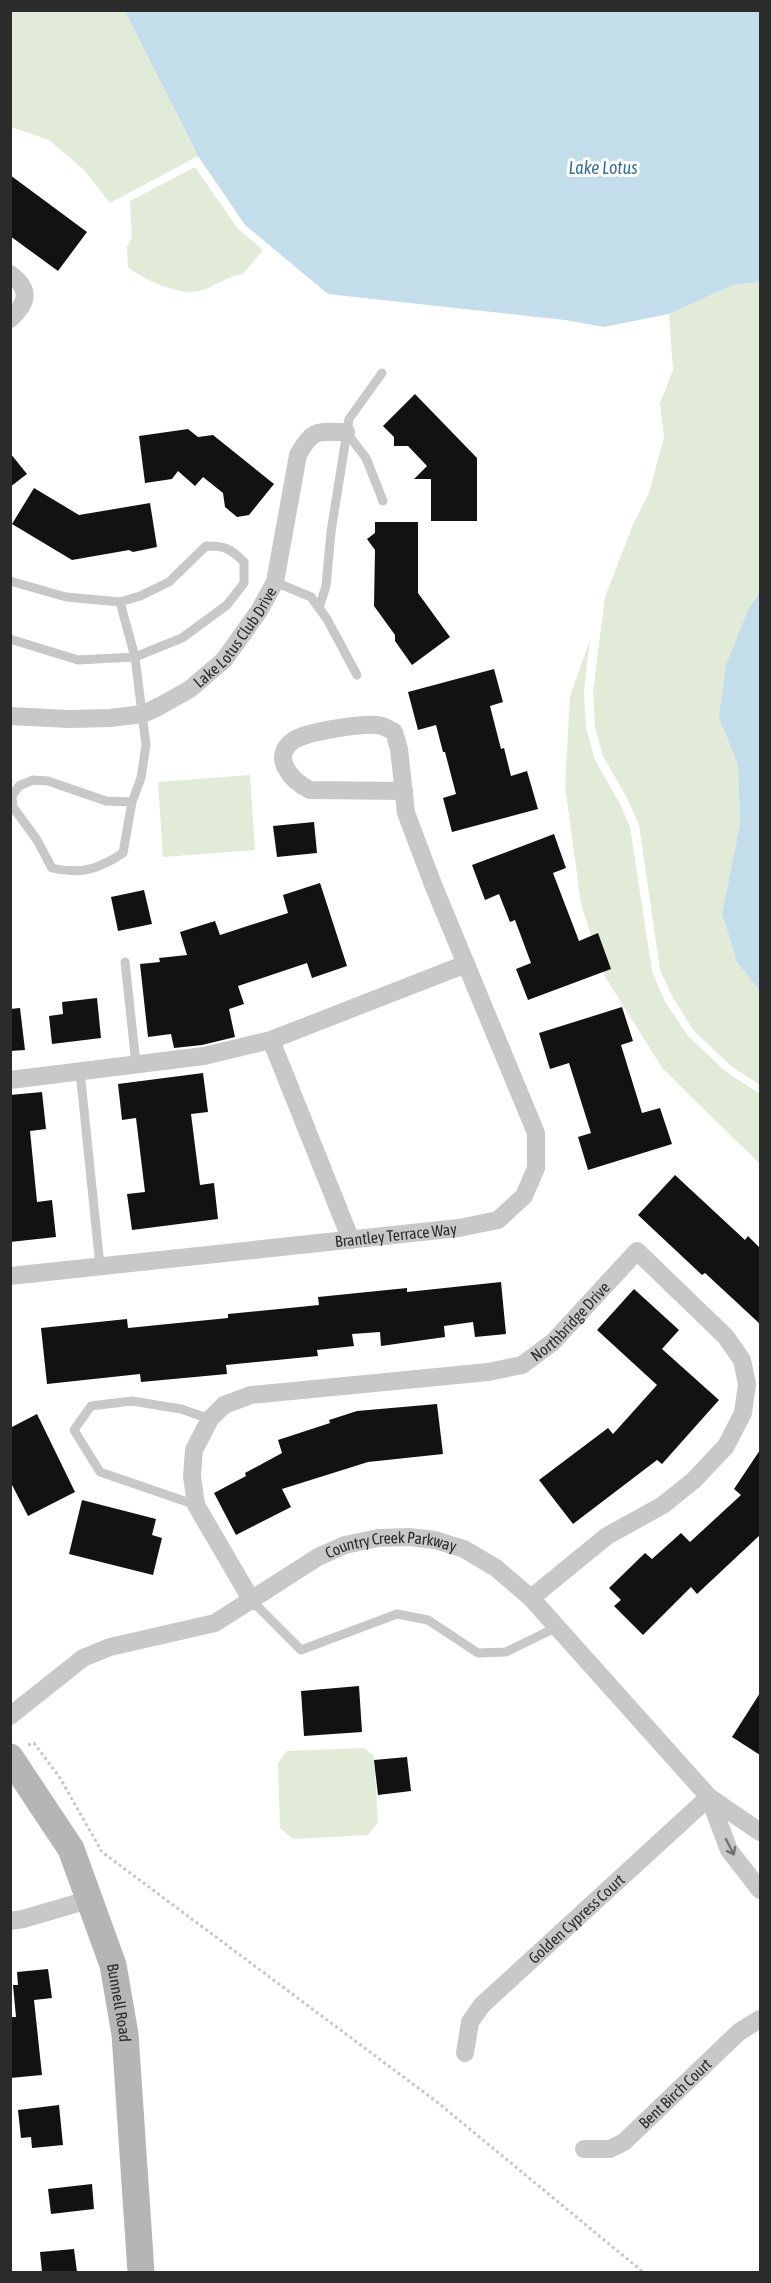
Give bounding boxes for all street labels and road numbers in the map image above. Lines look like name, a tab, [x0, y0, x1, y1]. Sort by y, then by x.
street label: Lake Lotus Club Drive	[190, 584, 280, 691]
street label: Brantley Terrace Way	[334, 1219, 458, 1250]
street label: Northbridge Drive	[527, 1278, 613, 1365]
street label: Country Creek Parkway	[322, 1528, 459, 1562]
street label: Golden Cypress Court	[525, 1870, 628, 1967]
street label: Bunnell Road	[104, 1962, 135, 2043]
street label: Bent Birch Court	[635, 2054, 715, 2132]

